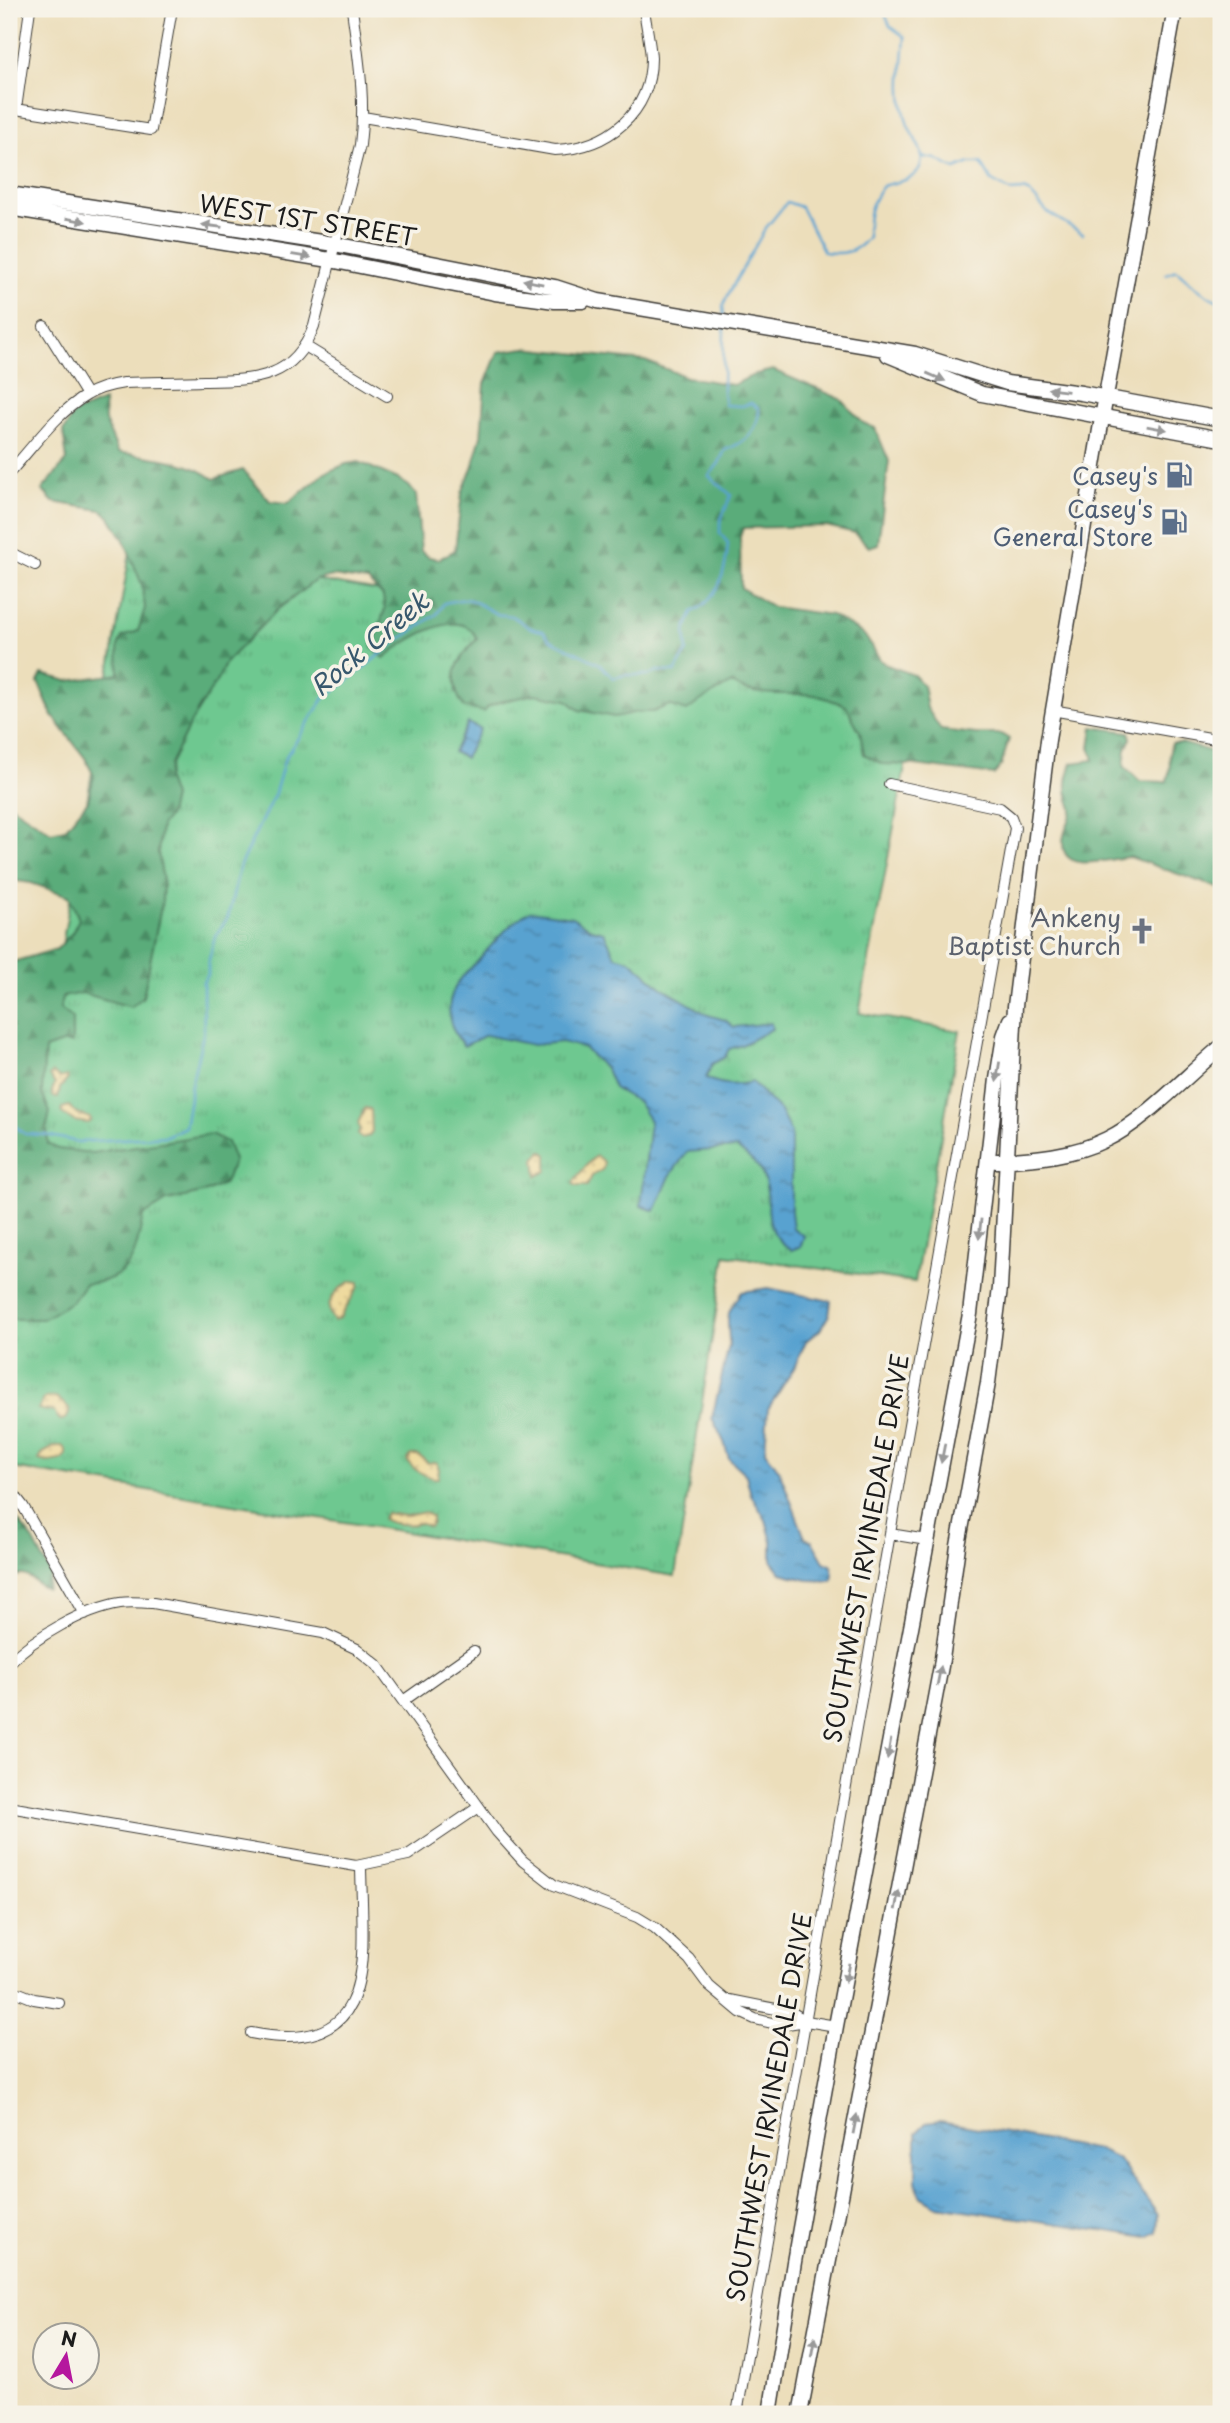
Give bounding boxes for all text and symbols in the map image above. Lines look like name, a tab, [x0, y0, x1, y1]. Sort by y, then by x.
street label: WEST 1ST STREET	[197, 184, 420, 254]
one-way arrow	[65, 215, 87, 226]
one-way arrow	[201, 220, 223, 231]
one-way arrow	[290, 251, 312, 262]
one-way arrow	[522, 277, 544, 288]
one-way arrow	[926, 372, 947, 383]
one-way arrow	[1046, 385, 1068, 396]
one-way arrow	[1146, 423, 1168, 434]
place label: Casey's	[1072, 457, 1158, 493]
fuel station icon: Casey's	[1164, 460, 1194, 490]
place label: Casey's General Store	[993, 490, 1153, 554]
fuel station icon: Casey's General Store	[1159, 507, 1189, 537]
water label: Rock Creek	[301, 581, 438, 704]
place label: Ankeny Baptist Church	[947, 899, 1121, 963]
church icon: Ankeny Baptist Church	[1127, 916, 1157, 946]
one-way arrow	[993, 1061, 1004, 1083]
one-way arrow	[974, 1218, 985, 1240]
street label: SOUTHWEST IRVINEDALE DRIVE	[813, 1351, 917, 1745]
one-way arrow	[937, 1442, 948, 1464]
one-way arrow	[933, 1665, 944, 1687]
one-way arrow	[883, 1738, 894, 1760]
one-way arrow	[892, 1889, 903, 1911]
street label: SOUTHWEST IRVINEDALE DRIVE	[716, 1910, 820, 2304]
one-way arrow	[841, 1962, 852, 1984]
one-way arrow	[849, 2113, 860, 2135]
north arrow	[32, 2322, 102, 2392]
text: N	[59, 2323, 79, 2353]
one-way arrow	[808, 2336, 819, 2358]

